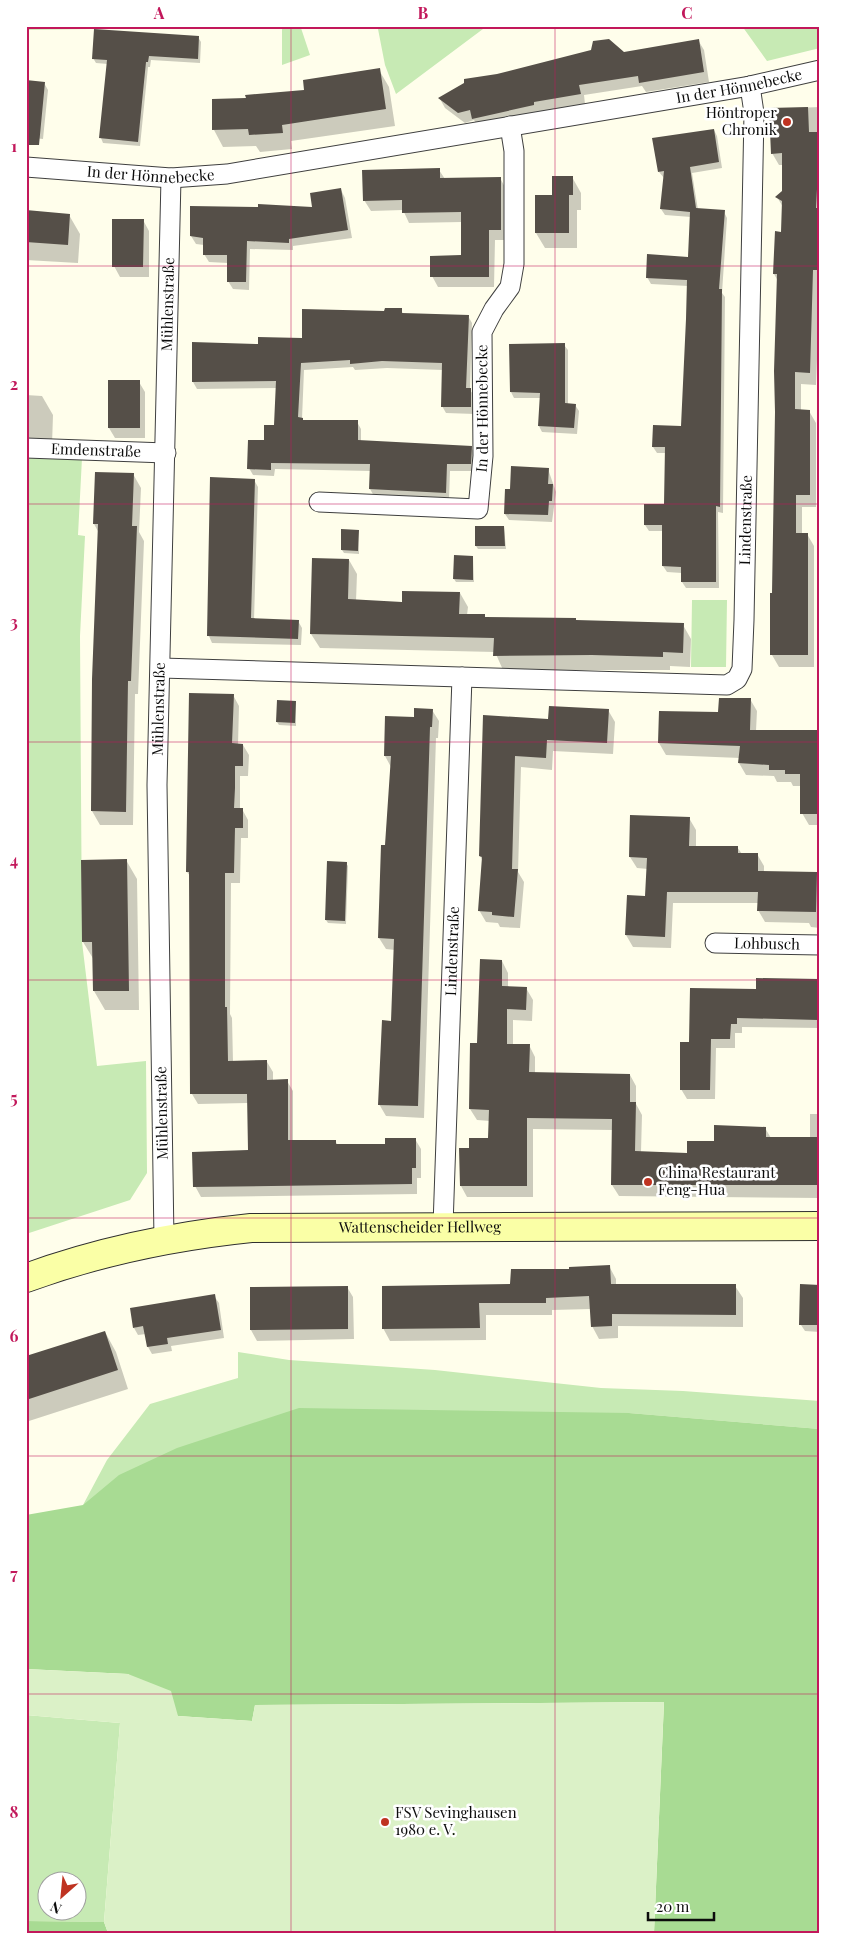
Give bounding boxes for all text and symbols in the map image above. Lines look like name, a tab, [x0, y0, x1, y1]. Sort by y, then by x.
text: A	[153, 2, 165, 23]
text: B	[418, 2, 429, 23]
text: C	[681, 2, 693, 23]
street label: In der Hönnebecke	[674, 63, 804, 107]
place label: Höntroper Chronik	[706, 102, 778, 139]
marker: Höntroper Chronik	[781, 116, 793, 128]
text: 1	[11, 135, 17, 156]
street label: In der Hönnebecke	[86, 161, 215, 187]
street label: Mühlenstraße	[156, 257, 178, 351]
street label: In der Hönnebecke	[471, 344, 492, 473]
text: 2	[10, 373, 18, 394]
street label: Emdenstraße	[51, 438, 141, 461]
street label: Lindenstraße	[734, 475, 756, 565]
text: 3	[10, 611, 18, 632]
street label: Mühlenstraße	[147, 662, 169, 756]
text: 4	[10, 849, 18, 870]
street label: Lindenstraße	[440, 906, 463, 996]
street label: Lohbusch	[734, 932, 800, 954]
street label: Mühlenstraße	[150, 1066, 172, 1160]
text: 5	[10, 1087, 18, 1108]
place label: China Restaurant Feng-Hua	[658, 1162, 776, 1199]
marker: China Restaurant Feng-Hua	[642, 1176, 654, 1188]
street label: Wattenscheider Hellweg	[338, 1216, 501, 1237]
text: 6	[10, 1325, 19, 1346]
text: 7	[10, 1563, 18, 1584]
text: 8	[10, 1801, 19, 1822]
place label: FSV Sevinghausen 1980 e. V.	[395, 1802, 517, 1839]
marker: FSV Sevinghausen 1980 e. V.	[379, 1816, 391, 1828]
north arrow	[38, 1872, 88, 1922]
scale bar	[648, 1889, 715, 1921]
text: 20 m	[656, 1896, 690, 1916]
text: N	[47, 1897, 65, 1919]

